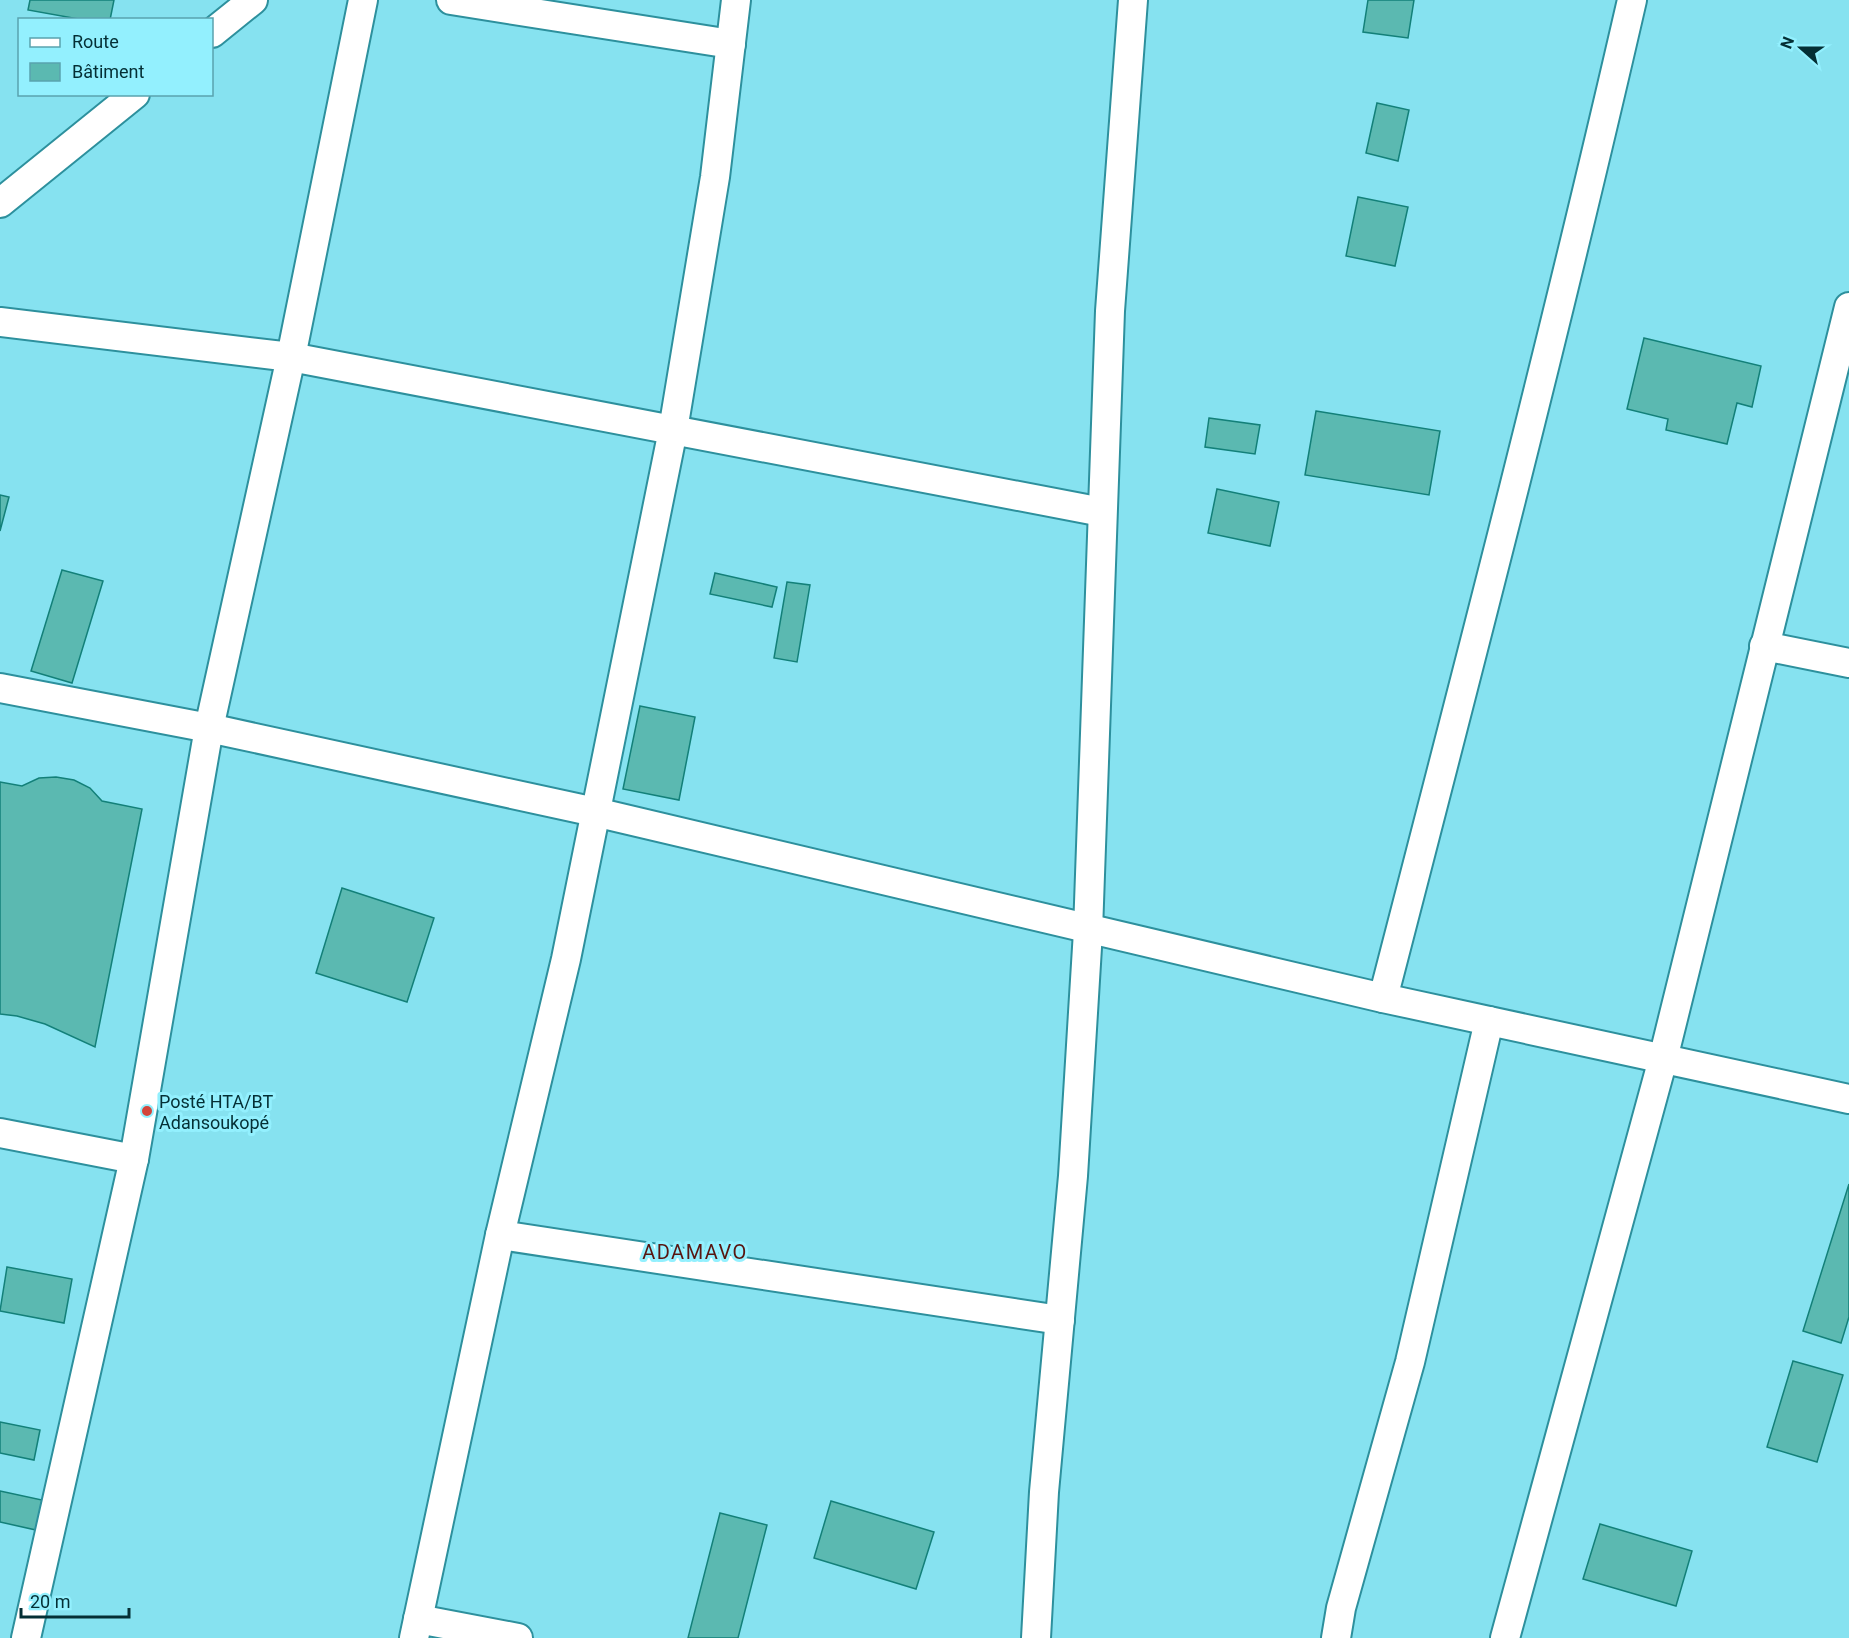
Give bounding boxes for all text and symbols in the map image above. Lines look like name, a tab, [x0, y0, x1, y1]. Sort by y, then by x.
legend	[18, 18, 213, 96]
north arrow	[1771, 18, 1831, 78]
text: Route	[72, 31, 119, 52]
text: N	[1777, 34, 1798, 51]
text: Bâtiment	[72, 61, 145, 82]
place label: Posté HTA/BT Adansoukopé	[159, 1091, 273, 1133]
marker: Posté HTA/BT Adansoukopé	[140, 1104, 154, 1118]
district label: ADAMAVO	[642, 1240, 748, 1264]
scale bar	[21, 1581, 129, 1619]
text: 20 m	[30, 1591, 70, 1612]

